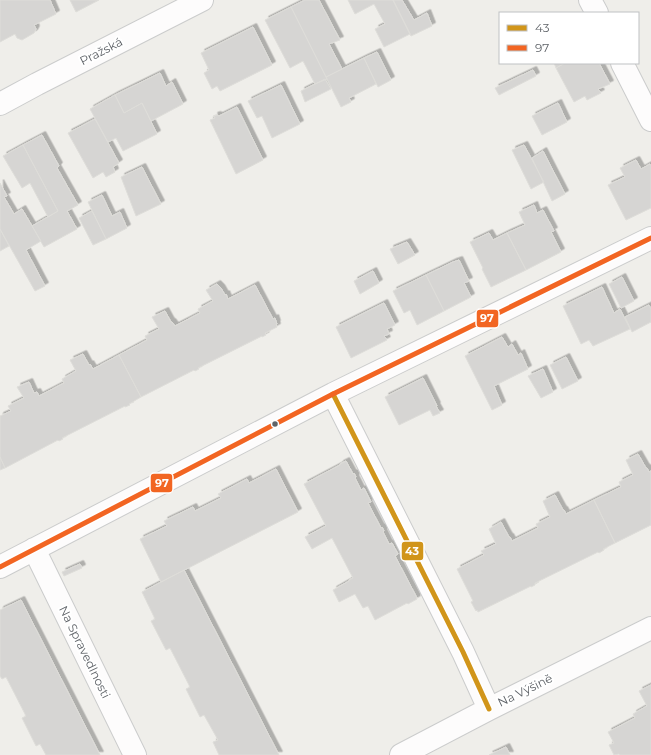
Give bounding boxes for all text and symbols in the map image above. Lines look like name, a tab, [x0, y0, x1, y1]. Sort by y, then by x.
legend	[499, 12, 639, 64]
text: 43	[535, 20, 550, 35]
street label: Pražská	[77, 34, 125, 68]
text: 97	[535, 40, 549, 55]
line badge: 97	[476, 309, 499, 328]
text: 97	[480, 311, 494, 325]
unlabelled marker	[270, 419, 280, 429]
line badge: 97	[150, 473, 173, 493]
text: 97	[155, 476, 169, 490]
line badge: 43	[401, 541, 424, 561]
text: 43	[405, 544, 419, 558]
street label: Na Spravedlnosti	[56, 603, 114, 701]
street label: Na Výšině	[495, 670, 555, 710]

